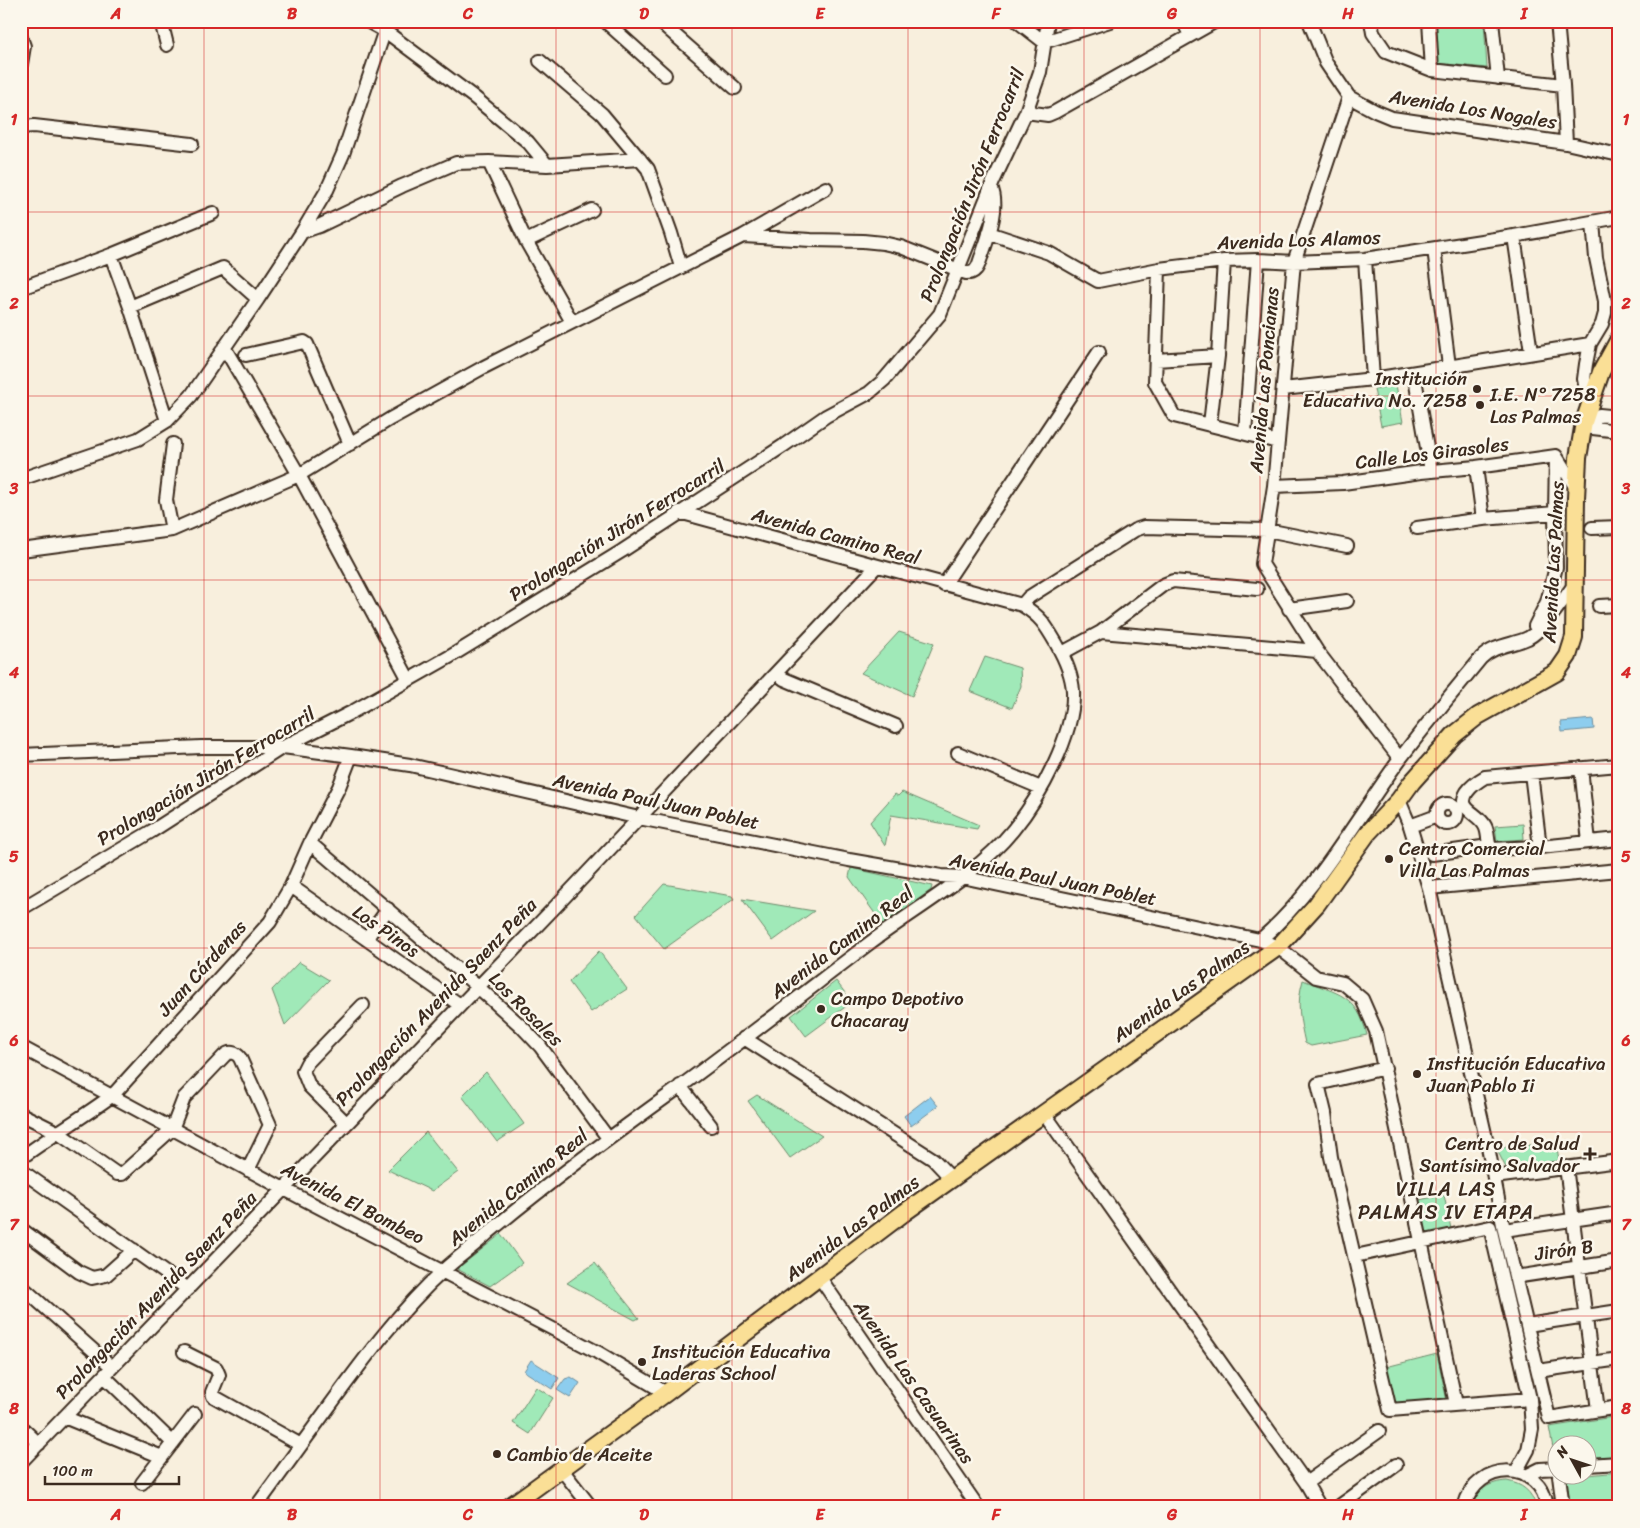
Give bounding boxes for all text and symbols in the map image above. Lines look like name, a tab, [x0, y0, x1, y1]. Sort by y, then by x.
text: A	[110, 0, 121, 28]
text: B	[287, 0, 298, 28]
text: C	[462, 0, 474, 28]
text: D	[639, 0, 649, 28]
text: E	[816, 0, 826, 28]
text: F	[991, 0, 1002, 28]
text: G	[1166, 0, 1178, 28]
text: H	[1341, 0, 1354, 28]
text: I	[1520, 0, 1529, 28]
street label: Prolongación Jirón Ferrocarril	[910, 62, 1034, 307]
street label: Avenida Los Nogales	[1386, 79, 1559, 139]
text: 1	[11, 105, 18, 134]
text: 1	[1623, 105, 1630, 134]
street label: Avenida Los Alamos	[1216, 221, 1381, 259]
street label: Avenida Las Poncianas	[1239, 285, 1289, 476]
text: 2	[8, 289, 19, 318]
text: 2	[1620, 289, 1631, 318]
place label: Institución Educativa No. 7258	[1303, 362, 1468, 417]
place label: I.E. N° 7258 Las Palmas	[1489, 378, 1596, 433]
marker: Institución Educativa No. 7258	[1471, 383, 1483, 395]
marker: I.E. N° 7258 Las Palmas	[1474, 399, 1486, 411]
street label: Calle Los Girasoles	[1353, 427, 1511, 479]
street label: Prolongación Jirón Ferrocarril	[502, 449, 732, 610]
text: 3	[9, 474, 19, 503]
text: 3	[1621, 474, 1631, 503]
street label: Avenida Las Palmas	[1532, 480, 1574, 645]
street label: Avenida Camino Real	[747, 497, 924, 574]
text: 4	[8, 658, 19, 687]
text: 4	[1620, 658, 1631, 687]
street label: Prolongación Jirón Ferrocarril	[90, 697, 322, 855]
street label: Avenida Paul Juan Poblet	[549, 763, 762, 839]
place label: Centro Comercial Villa Las Palmas	[1399, 832, 1545, 887]
text: 5	[9, 842, 19, 871]
text: 5	[1621, 842, 1631, 871]
street label: Avenida Paul Juan Poblet	[946, 843, 1159, 915]
marker: Centro Comercial Villa Las Palmas	[1383, 853, 1395, 865]
street label: Avenida Camino Real	[762, 876, 922, 1008]
street label: Prolongación Avenida Saenz Peña	[327, 890, 545, 1114]
street label: Los Pinos	[345, 896, 427, 966]
street label: Juan Cárdenas	[148, 912, 255, 1025]
street label: Avenida Las Palmas	[1104, 931, 1257, 1052]
street label: Los Rosales	[481, 964, 572, 1055]
place label: Campo Depotivo Chacaray	[831, 982, 964, 1037]
marker: Campo Depotivo Chacaray	[815, 1003, 827, 1015]
text: 6	[8, 1026, 19, 1055]
text: 6	[1620, 1026, 1631, 1055]
place label: Institución Educativa Juan Pablo Ii	[1426, 1047, 1606, 1102]
marker: Institución Educativa Juan Pablo Ii	[1411, 1068, 1423, 1080]
street label: Avenida Camino Real	[440, 1119, 596, 1255]
place label: Centro de Salud Santísimo Salvador	[1419, 1127, 1581, 1182]
marker: Centro de Salud Santísimo Salvador	[1583, 1147, 1597, 1161]
street label: Avenida El Bombeo	[274, 1152, 431, 1253]
street label: Avenida Las Palmas	[777, 1166, 927, 1291]
district label: VILLA LAS PALMAS IV ETAPA	[1358, 1172, 1534, 1230]
street label: Prolongación Avenida Saenz Peña	[47, 1183, 265, 1407]
text: 7	[9, 1210, 20, 1239]
text: 7	[1621, 1210, 1632, 1239]
street label: Jirón B	[1532, 1230, 1595, 1271]
street label: Avenida Las Casuarinas	[844, 1292, 983, 1471]
place label: Institución Educativa Laderas School	[651, 1335, 831, 1390]
marker: Institución Educativa Laderas School	[636, 1356, 648, 1368]
text: 8	[8, 1394, 19, 1423]
text: 8	[1620, 1394, 1631, 1423]
north arrow	[1548, 1436, 1598, 1486]
place label: Cambio de Aceite	[507, 1438, 653, 1471]
text: N	[1549, 1440, 1575, 1464]
marker: Cambio de Aceite	[491, 1448, 503, 1460]
scale bar	[45, 1453, 179, 1485]
text: 100 m	[52, 1458, 93, 1484]
text: A	[110, 1500, 121, 1528]
text: B	[287, 1500, 298, 1528]
text: C	[462, 1500, 474, 1528]
text: D	[639, 1500, 649, 1528]
text: E	[816, 1500, 826, 1528]
text: F	[991, 1500, 1002, 1528]
text: G	[1166, 1500, 1178, 1528]
text: H	[1341, 1500, 1354, 1528]
text: I	[1520, 1500, 1529, 1528]

